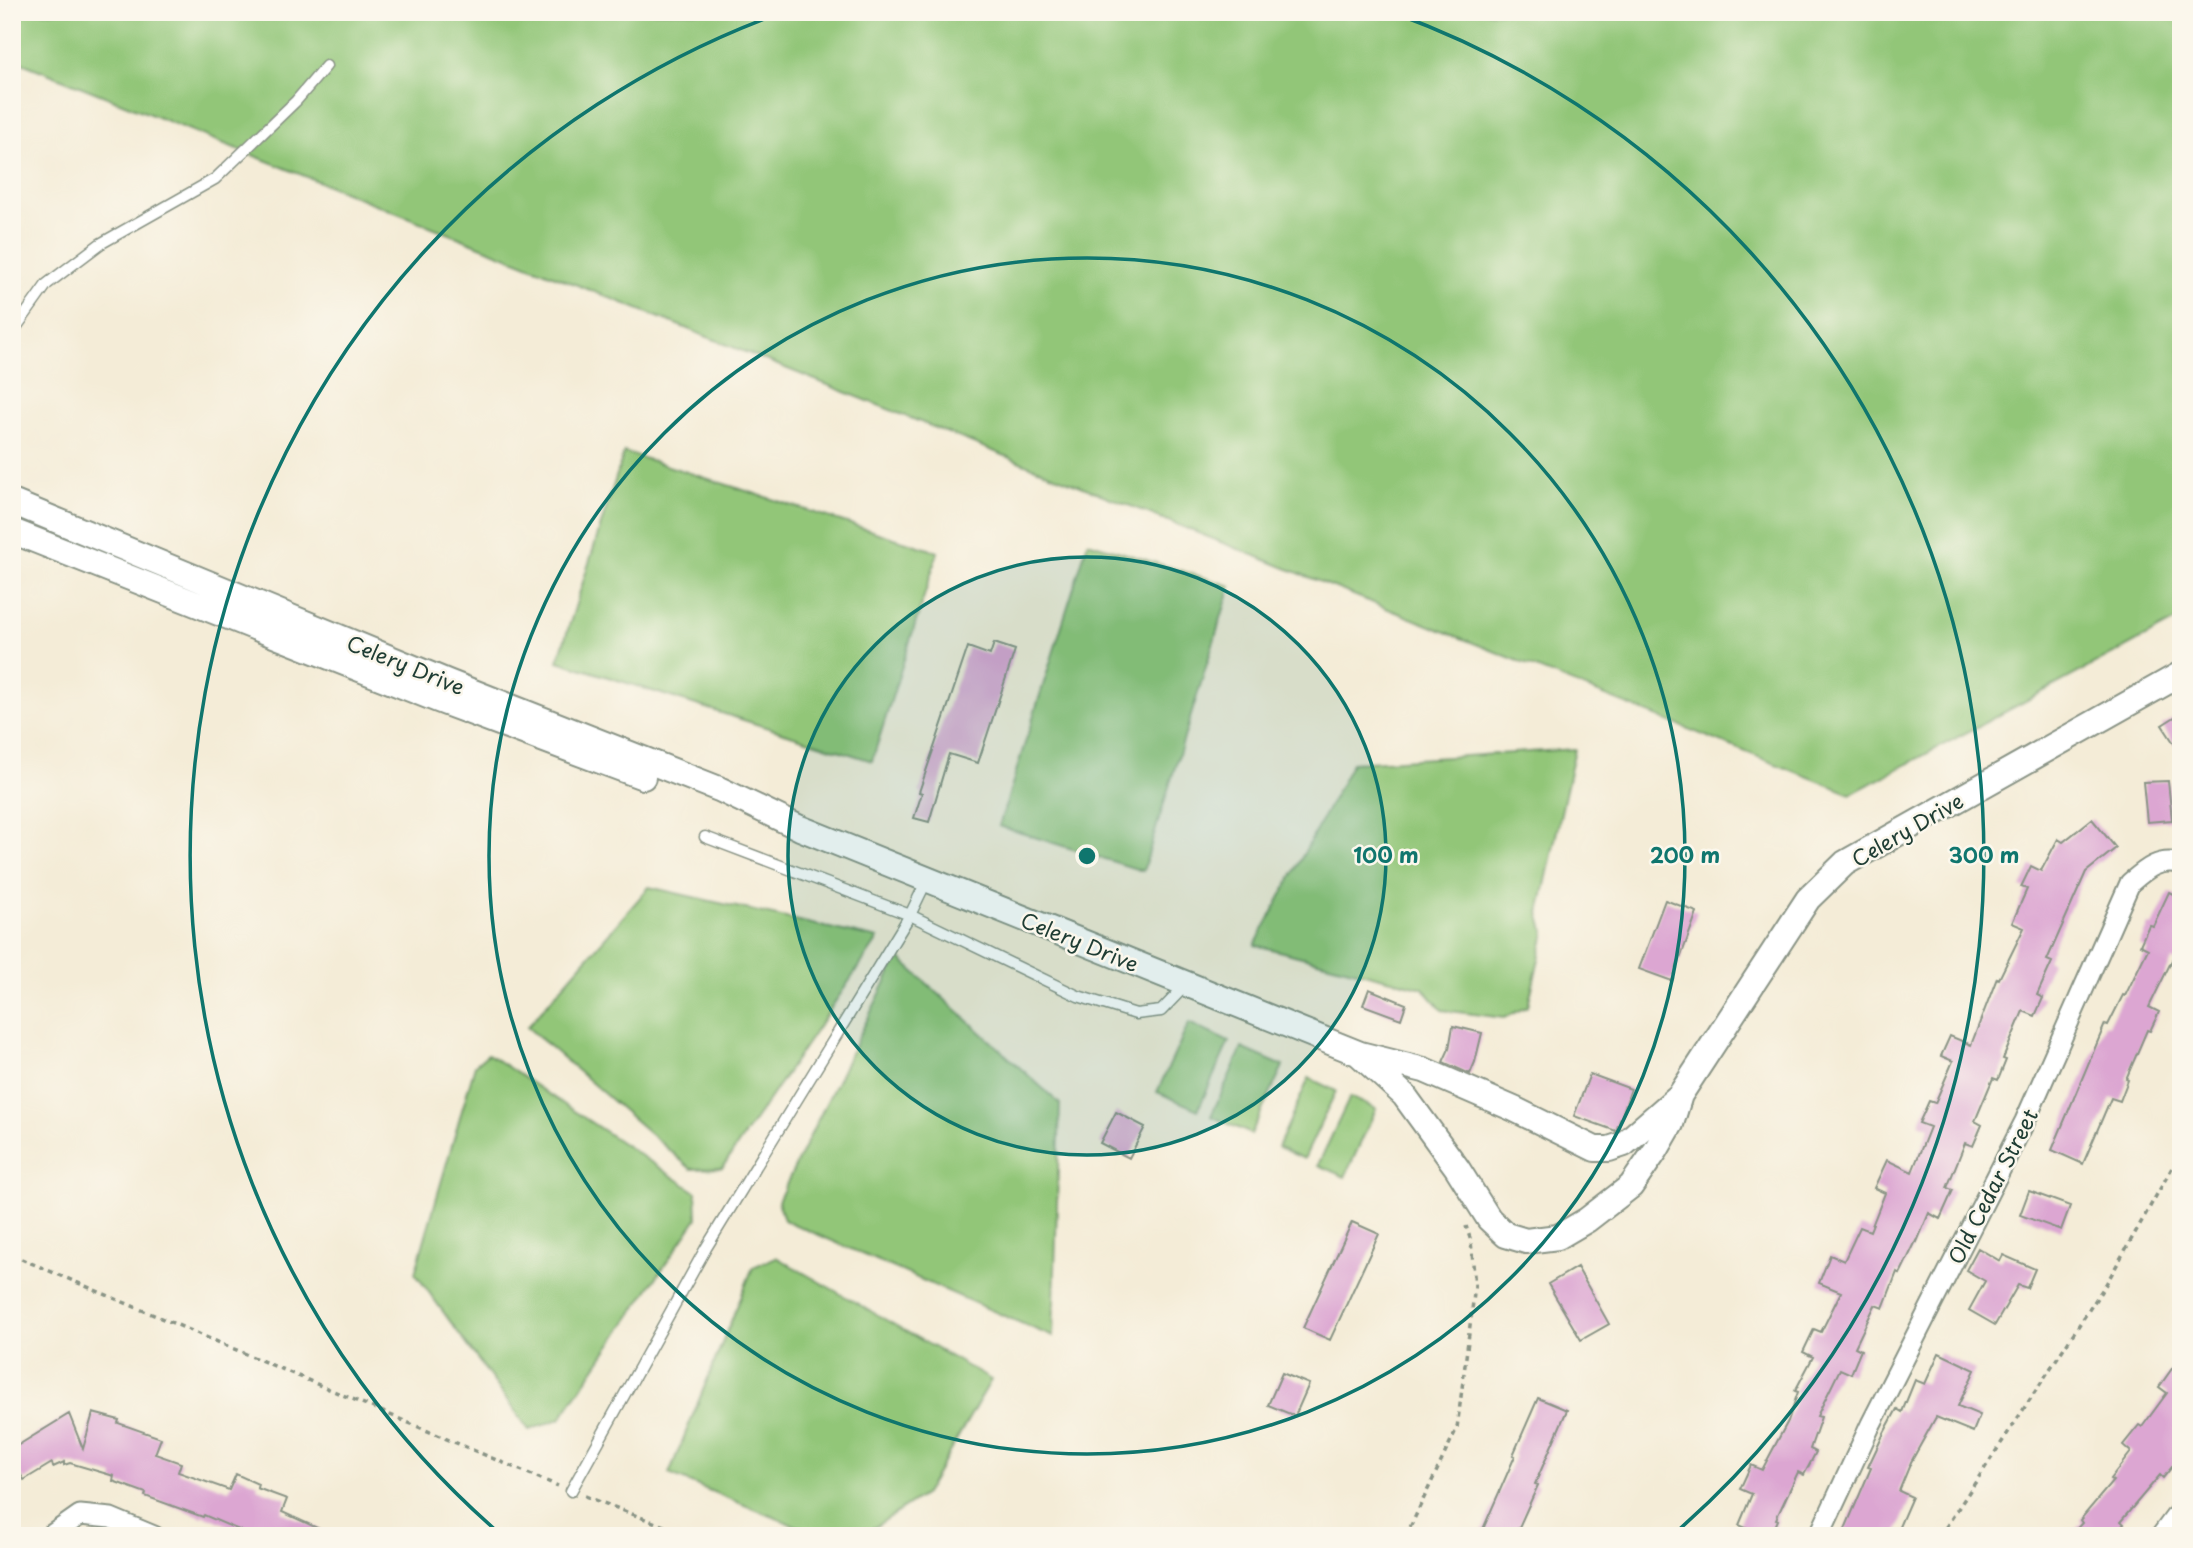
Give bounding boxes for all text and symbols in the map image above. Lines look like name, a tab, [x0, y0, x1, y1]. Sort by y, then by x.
street label: Celery Drive	[342, 626, 470, 702]
street label: Celery Drive	[1845, 784, 1969, 874]
text: 100 m	[1353, 838, 1419, 870]
text: 200 m	[1650, 838, 1720, 870]
text: 300 m	[1949, 838, 2019, 870]
centre of rings	[1075, 844, 1099, 868]
street label: Celery Drive	[1016, 903, 1144, 979]
street label: Old Cedar Street	[1939, 1103, 2045, 1269]

